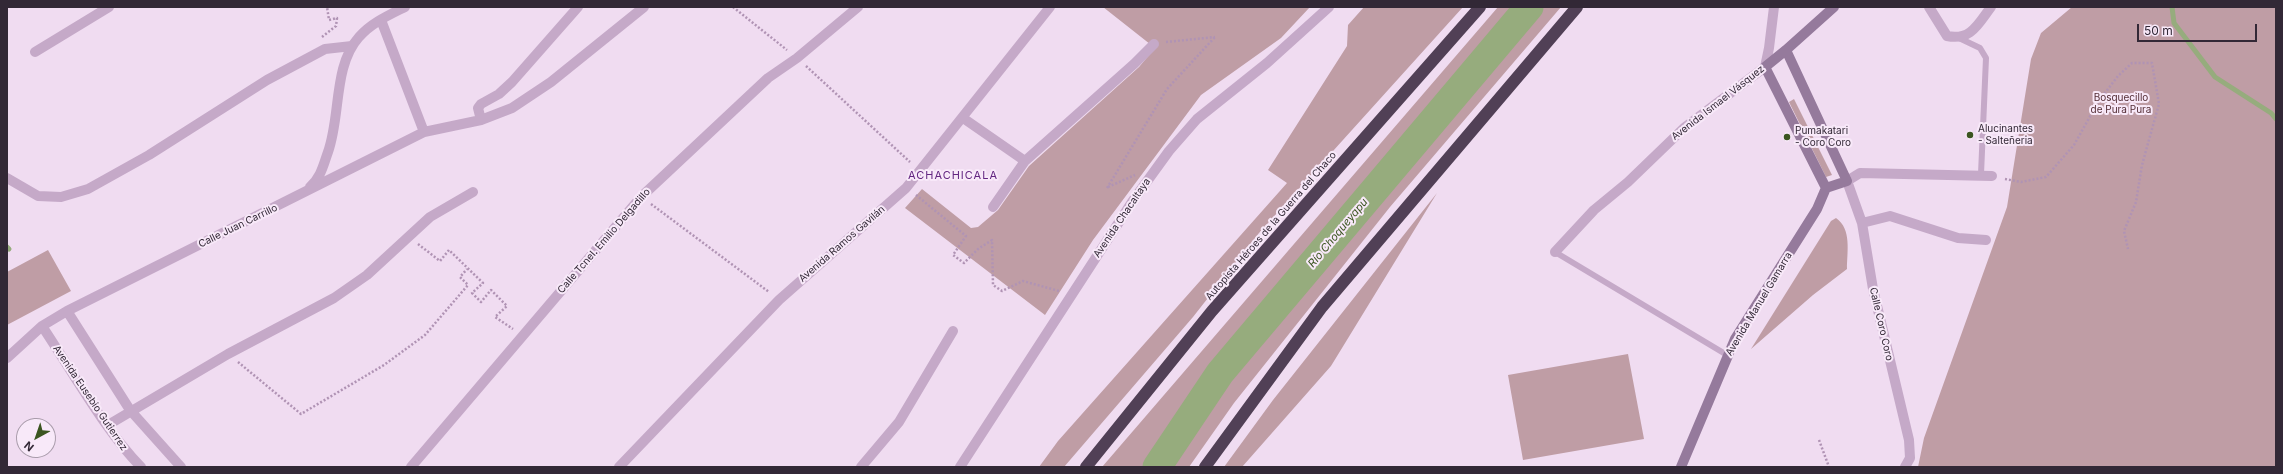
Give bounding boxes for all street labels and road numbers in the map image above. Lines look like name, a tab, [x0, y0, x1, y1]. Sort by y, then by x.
street label: Avenida Ismael Vásquez	[1669, 63, 1767, 143]
street label: Autopista Héroes de la Guerra del Chaco	[1203, 149, 1339, 303]
street label: Avenida Chacaltaya	[1091, 176, 1153, 260]
street label: Calle Tcnel. Emilio Delgadillo	[555, 186, 653, 296]
street label: Calle Juan Carrillo	[197, 202, 279, 250]
street label: Avenida Ramos Gavilán	[797, 203, 887, 285]
street label: Avenida Manuel Gamarra	[1723, 250, 1795, 358]
street label: Calle Coro Coro	[1867, 286, 1895, 362]
street label: Avenida Eusebio Gutierrez	[50, 343, 130, 453]

